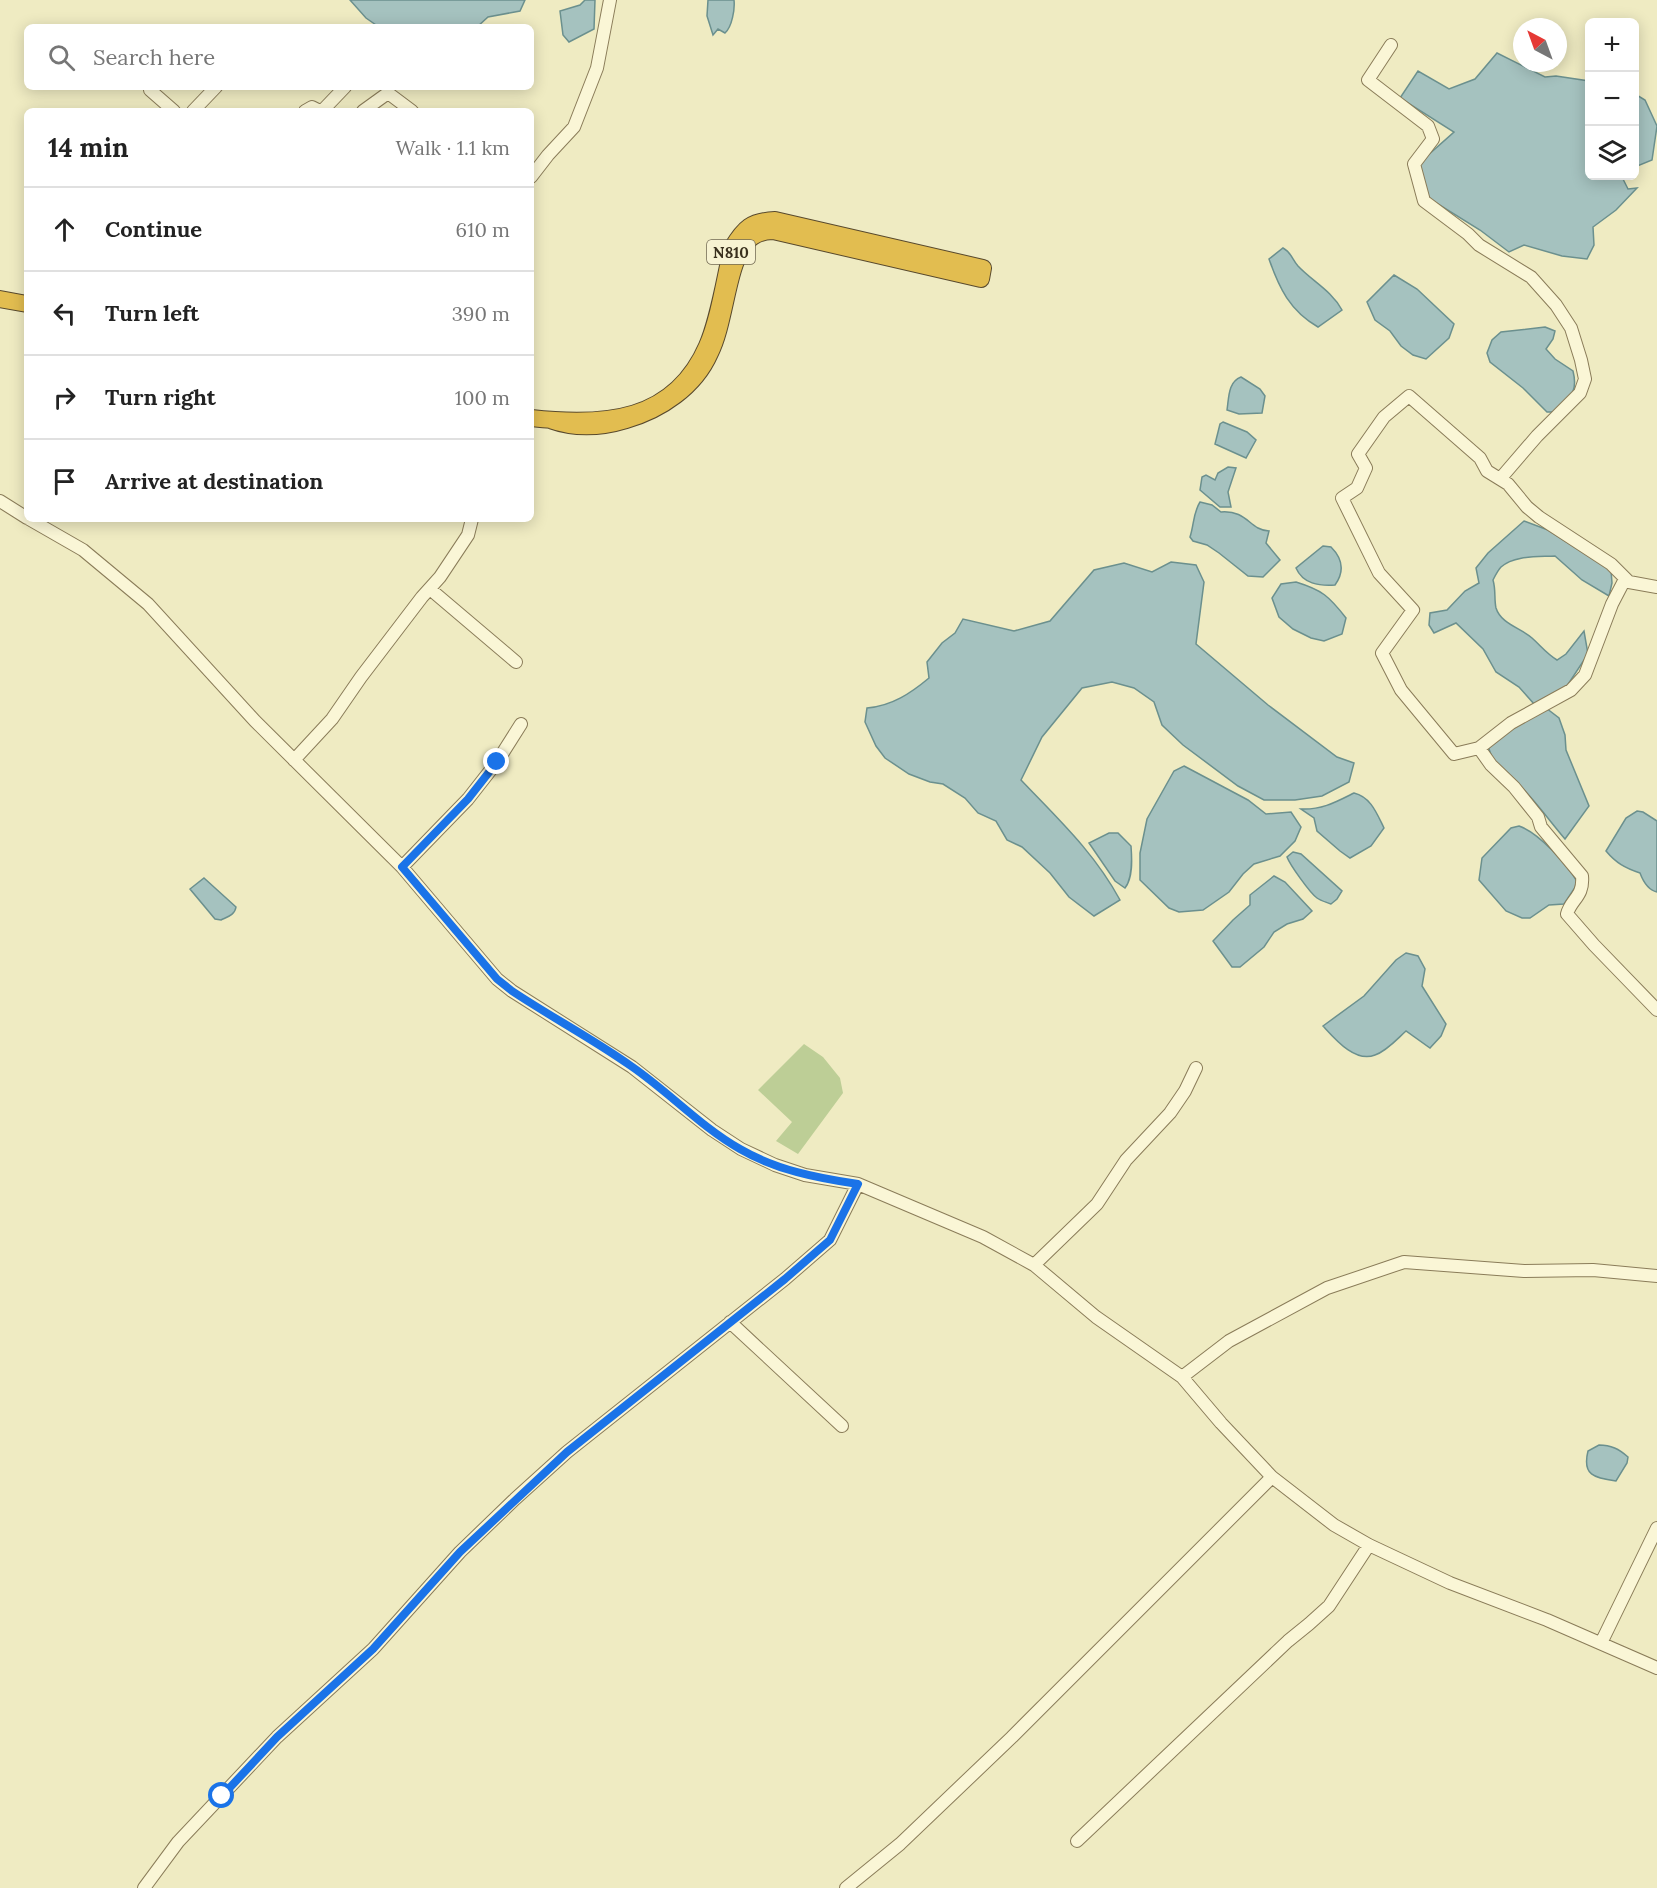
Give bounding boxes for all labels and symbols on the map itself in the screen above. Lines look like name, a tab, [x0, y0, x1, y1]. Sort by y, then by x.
north arrow	[1513, 18, 1567, 72]
road number: N810	[707, 240, 755, 264]
route end	[483, 748, 509, 774]
route start	[208, 1782, 234, 1808]

